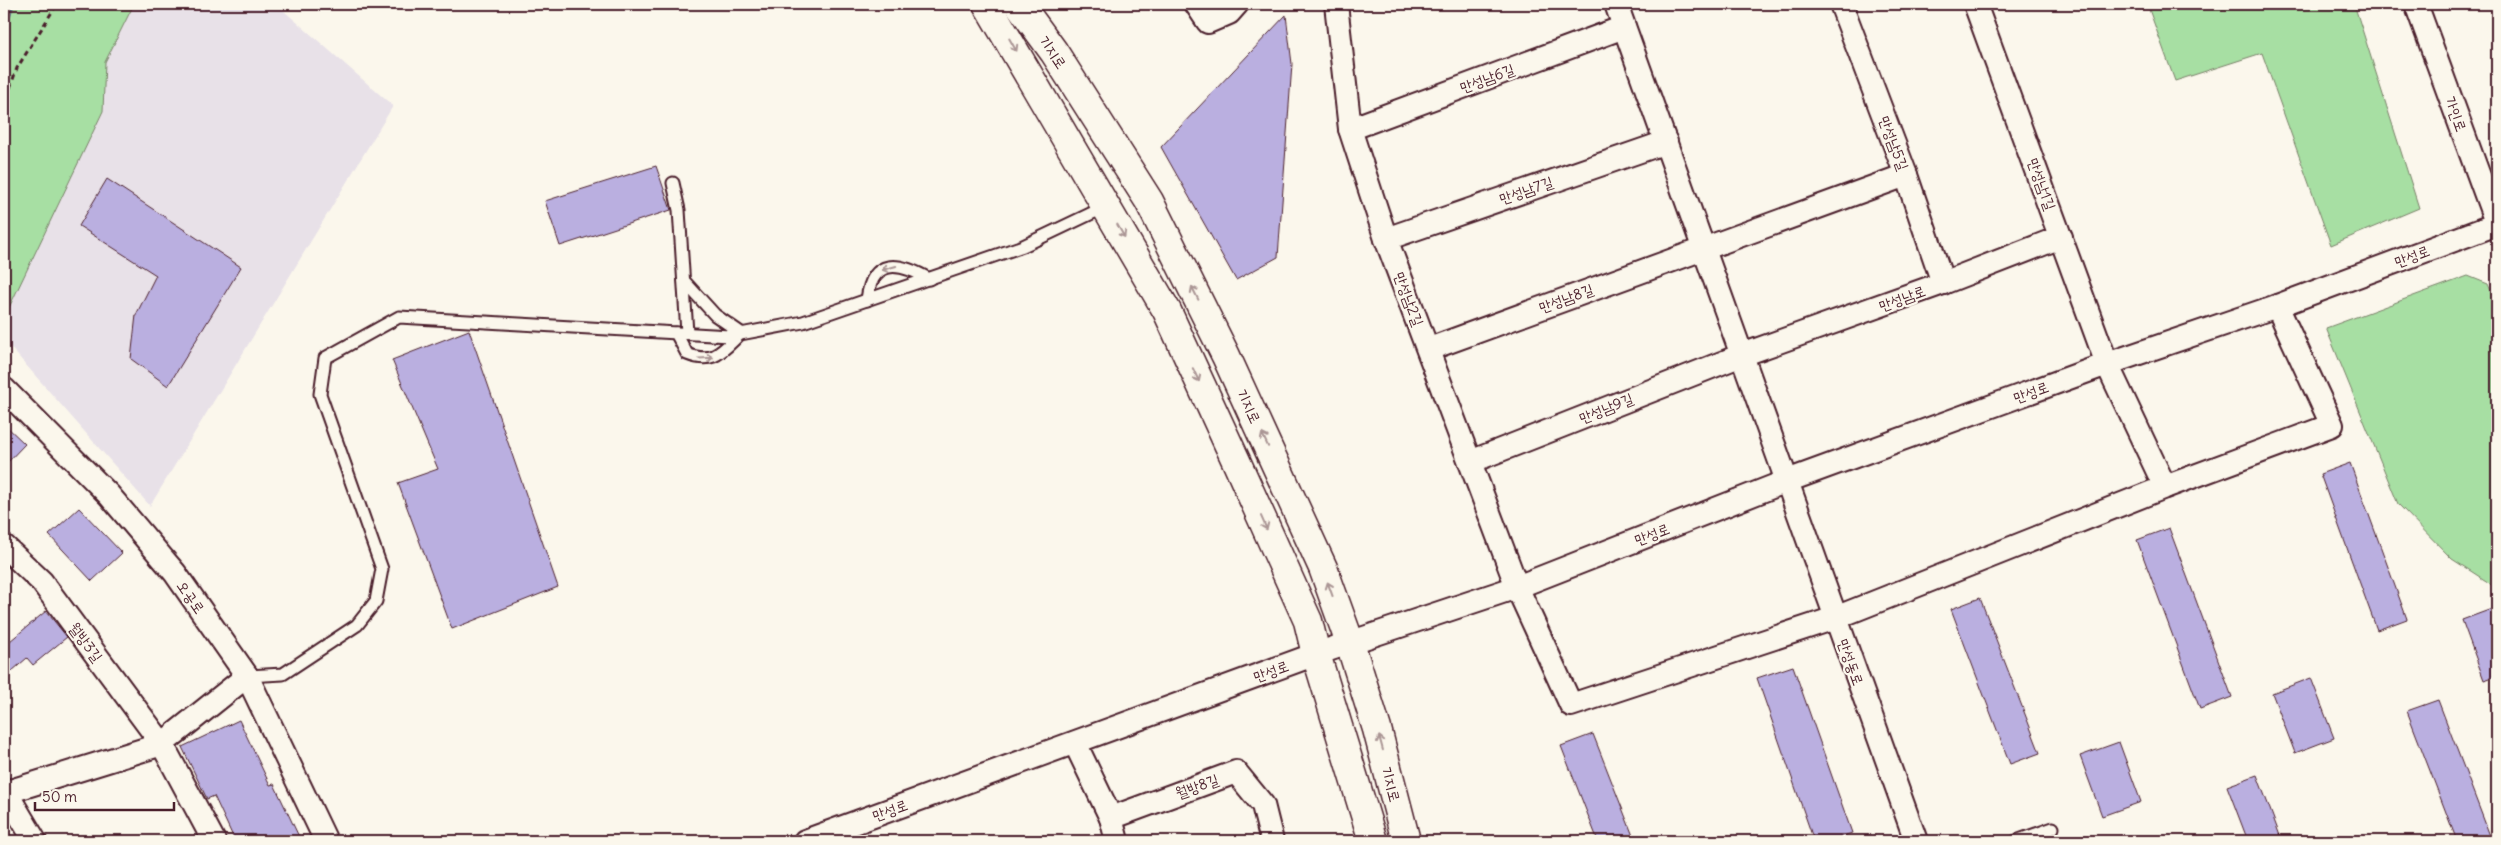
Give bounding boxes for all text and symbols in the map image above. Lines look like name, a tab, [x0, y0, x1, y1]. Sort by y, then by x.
street label: 기지로	[1035, 32, 1071, 72]
one-way arrow	[1008, 38, 1018, 52]
street label: 만성남6길	[1457, 59, 1517, 97]
street label: 가인로	[2441, 94, 2471, 134]
street label: 만성남5길	[1875, 113, 1913, 173]
street label: 만성남1길	[2024, 155, 2060, 213]
street label: 만성남7길	[1497, 172, 1555, 208]
one-way arrow	[1117, 223, 1126, 238]
street label: 만성로	[2392, 241, 2432, 271]
one-way arrow	[881, 263, 897, 273]
street label: 만성남2길	[1390, 269, 1428, 329]
street label: 만성남8길	[1536, 279, 1596, 317]
street label: 만성남로	[1876, 281, 1928, 315]
one-way arrow	[1190, 286, 1200, 301]
one-way arrow	[698, 353, 714, 362]
one-way arrow	[1192, 367, 1202, 382]
street label: 만성로	[2011, 377, 2051, 407]
street label: 기지로	[1233, 386, 1265, 426]
street label: 만성남9길	[1576, 389, 1636, 427]
one-way arrow	[1259, 433, 1269, 448]
one-way arrow	[1260, 515, 1269, 530]
street label: 만성로	[1632, 519, 1672, 549]
street label: 오공로	[173, 577, 209, 617]
one-way arrow	[1325, 582, 1334, 597]
street label: 월방3길	[65, 618, 107, 666]
street label: 만성동로	[1834, 636, 1868, 688]
street label: 만성로	[1251, 656, 1291, 686]
one-way arrow	[1375, 736, 1385, 752]
street label: 기지로	[1377, 764, 1405, 804]
street label: 월방8길	[1173, 769, 1221, 803]
scale bar	[35, 780, 174, 812]
text: 50 m	[42, 787, 77, 806]
street label: 만성로	[870, 795, 910, 825]

